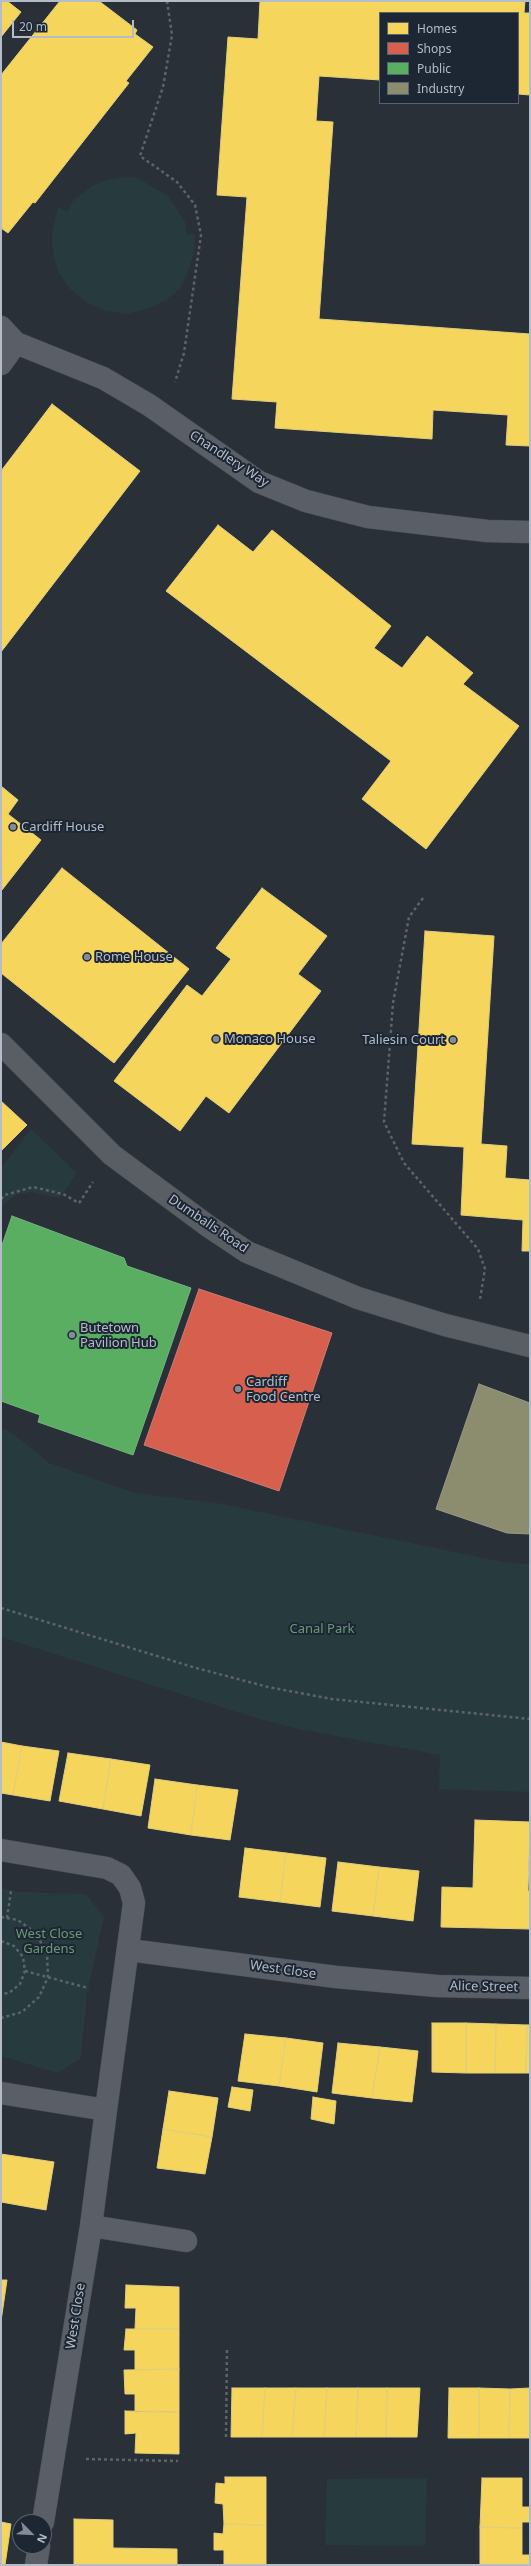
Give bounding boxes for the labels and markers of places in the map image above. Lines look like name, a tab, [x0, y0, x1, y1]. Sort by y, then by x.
place label: Cardiff House	[21, 819, 104, 835]
marker: Cardiff House	[8, 822, 18, 832]
place label: Rome House	[95, 949, 173, 965]
marker: Rome House	[82, 952, 92, 962]
place label: Monaco House	[224, 1031, 316, 1047]
place label: Taliesin Court	[362, 1032, 445, 1048]
marker: Monaco House	[211, 1034, 221, 1044]
marker: Taliesin Court	[448, 1035, 458, 1045]
place label: Butetown Pavilion Hub	[80, 1320, 157, 1351]
marker: Butetown Pavilion Hub	[67, 1330, 77, 1340]
place label: Cardiff Food Centre	[246, 1374, 321, 1405]
marker: Cardiff Food Centre	[233, 1384, 243, 1394]

